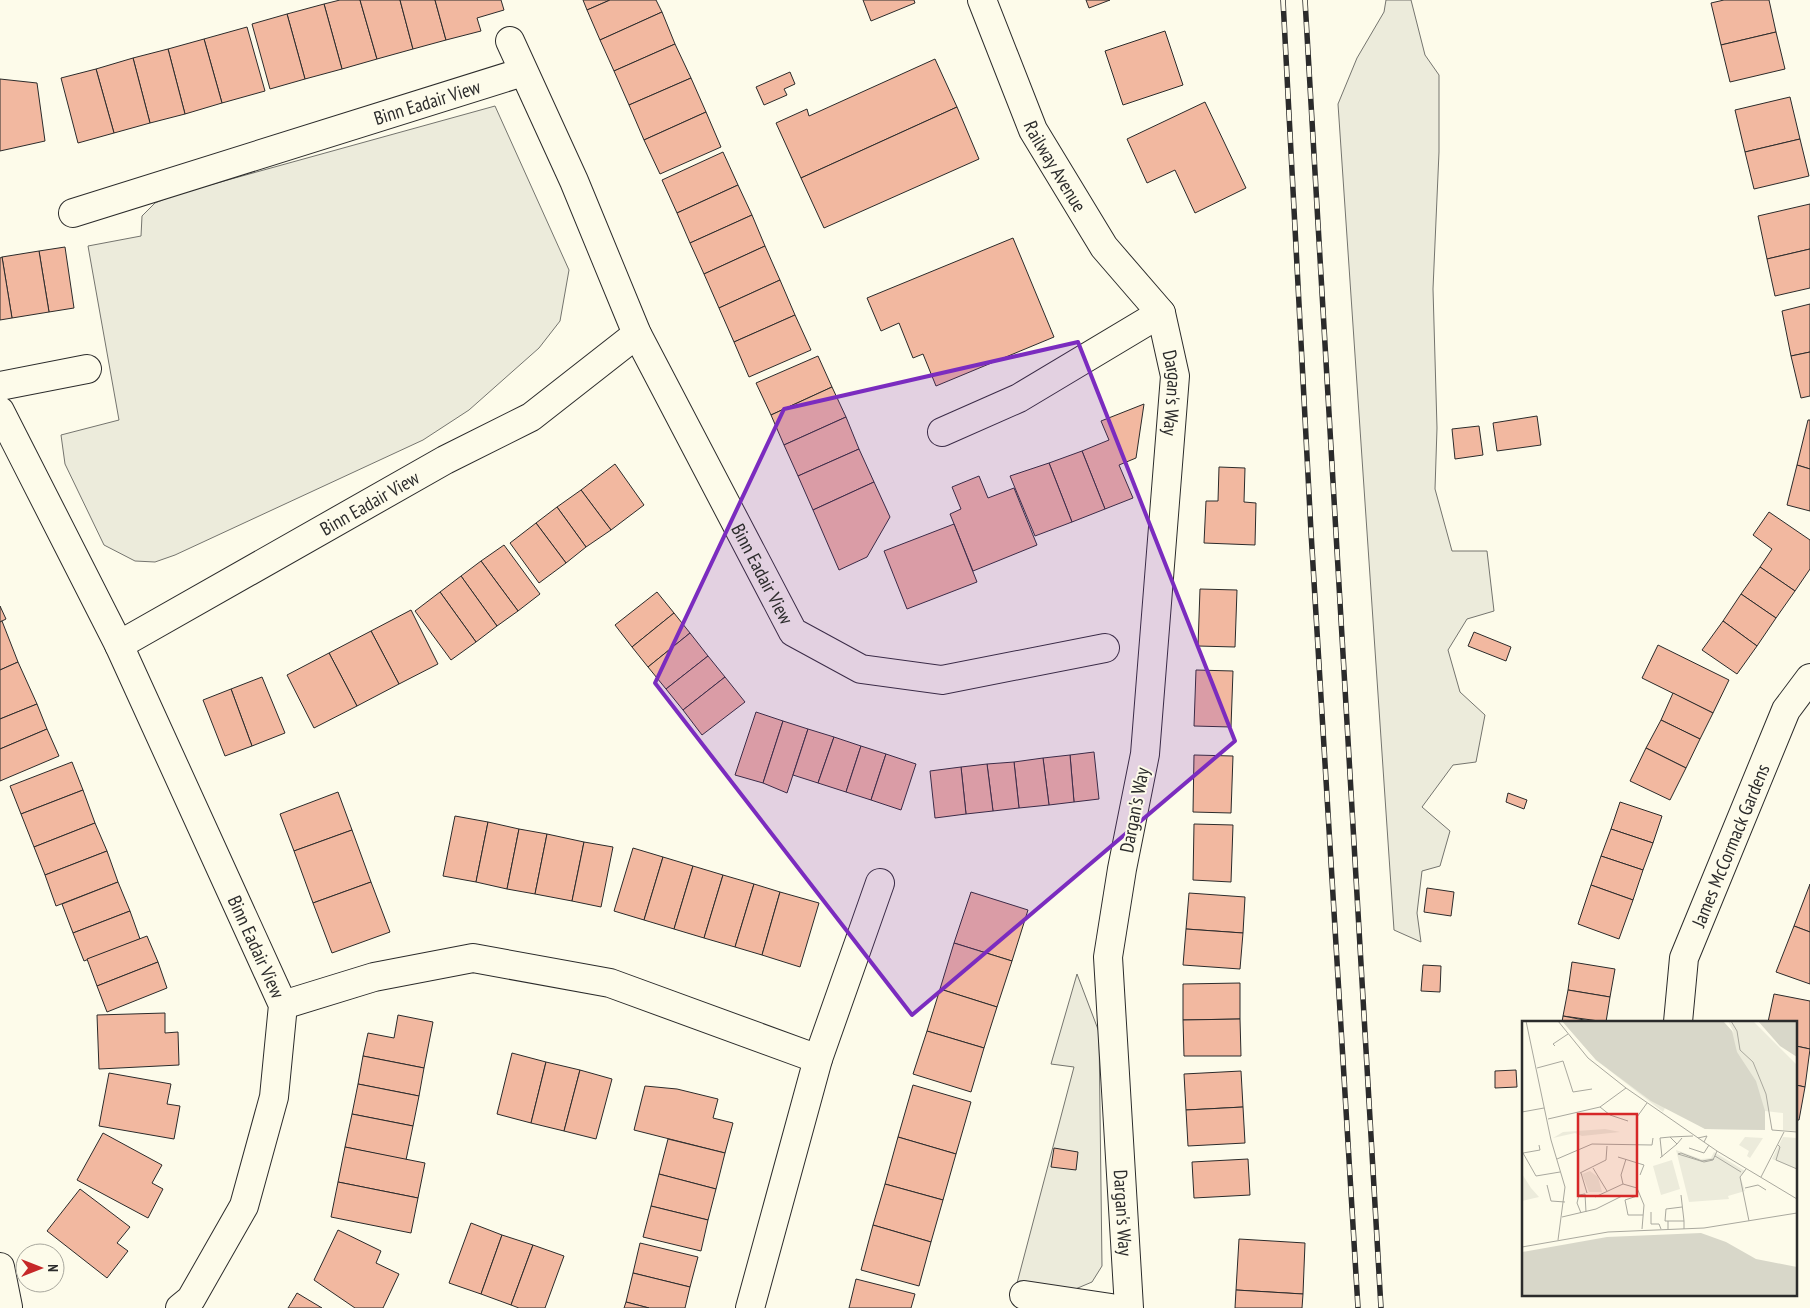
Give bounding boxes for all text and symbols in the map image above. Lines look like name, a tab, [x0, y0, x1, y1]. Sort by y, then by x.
street label: Binn Eadair View	[371, 74, 484, 130]
street label: Railway Avenue	[1019, 117, 1092, 216]
street label: Dargan's Way	[1158, 348, 1187, 438]
street label: Binn Eadair View	[316, 465, 424, 540]
street label: Binn Eadair View	[726, 519, 799, 629]
street label: James McCormack Gardens	[1686, 760, 1775, 931]
street label: Dargan's Way	[1114, 764, 1154, 855]
street label: Binn Eadair View	[223, 892, 291, 1002]
inset map	[1522, 1021, 1798, 1296]
street label: Dargan's Way	[1109, 1169, 1138, 1257]
north arrow	[15, 1243, 65, 1293]
text: N	[44, 1264, 62, 1272]

